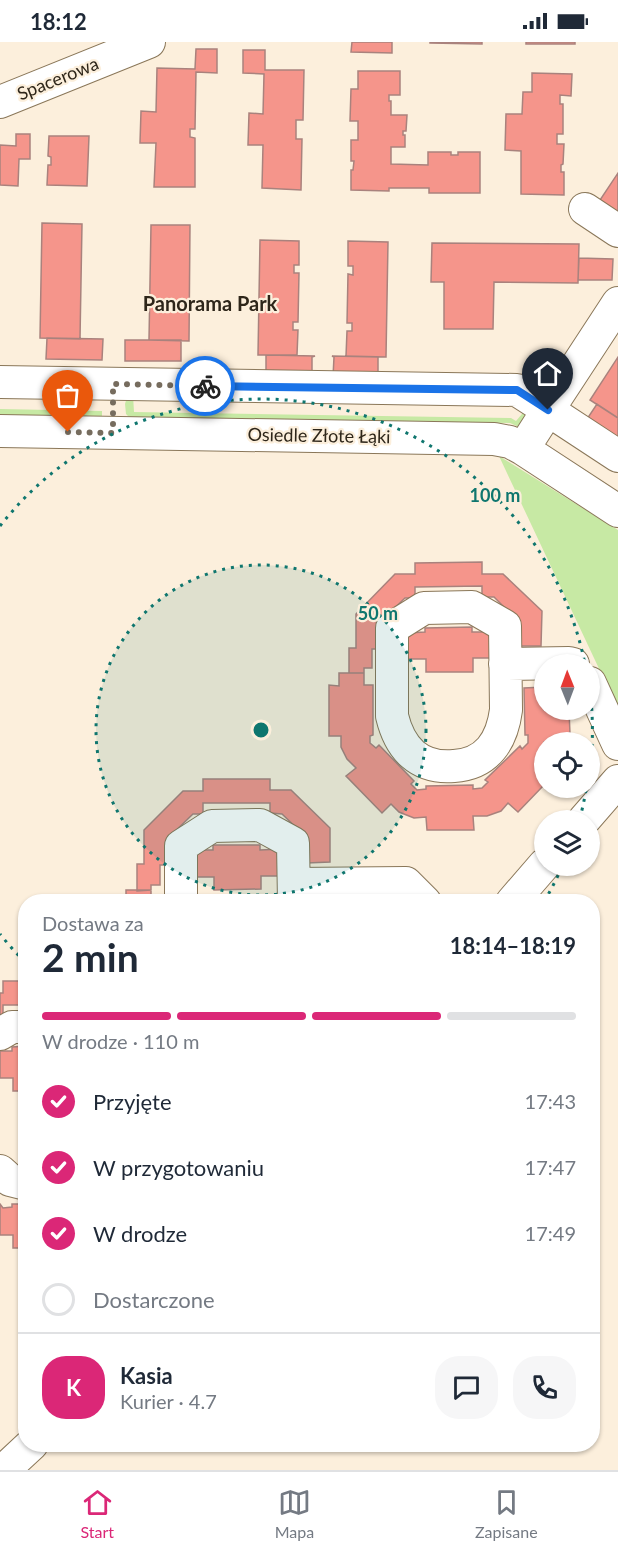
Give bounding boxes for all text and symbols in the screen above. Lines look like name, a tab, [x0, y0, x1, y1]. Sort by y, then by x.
text: 18:12	[30, 8, 87, 35]
street label: Spacerowa	[14, 52, 102, 104]
district label: Panorama Park	[143, 291, 278, 315]
pin	[522, 348, 573, 410]
courier	[175, 356, 235, 416]
icon: home	[531, 357, 564, 390]
pin	[42, 370, 93, 432]
icon: bike	[189, 370, 222, 403]
icon: bag	[51, 379, 84, 412]
street label: Osiedle Złote Łąki	[247, 423, 391, 447]
text: 100 m	[470, 484, 520, 506]
text: 50 m	[358, 602, 398, 624]
north arrow	[534, 654, 600, 720]
map controls	[534, 654, 600, 876]
centre of rings	[251, 720, 271, 740]
button: locate	[534, 732, 600, 798]
button: layers	[534, 810, 600, 876]
text: Dostawa za	[42, 911, 144, 935]
text: 18:14–18:19	[450, 932, 576, 959]
text: 2 min	[42, 934, 139, 980]
text: W drodze · 110 m	[42, 1029, 199, 1053]
icon: check	[42, 1085, 75, 1118]
text: Przyjęte	[93, 1088, 172, 1115]
text: 17:43	[525, 1089, 576, 1113]
icon: check	[42, 1151, 75, 1184]
text: W przygotowaniu	[93, 1154, 264, 1181]
text: 17:47	[525, 1155, 576, 1179]
icon: check	[42, 1217, 75, 1250]
text: W drodze	[93, 1220, 187, 1247]
text: 17:49	[525, 1221, 576, 1245]
text: Dostarczone	[93, 1286, 215, 1313]
button: chat	[435, 1356, 498, 1419]
button: phone	[513, 1356, 576, 1419]
text: Kasia	[120, 1362, 173, 1389]
text: K	[66, 1374, 81, 1401]
text: Kurier · 4.7	[120, 1389, 217, 1413]
tab: Start	[80, 1486, 114, 1541]
tab: Mapa	[275, 1486, 314, 1541]
tab: Zapisane	[475, 1486, 538, 1541]

